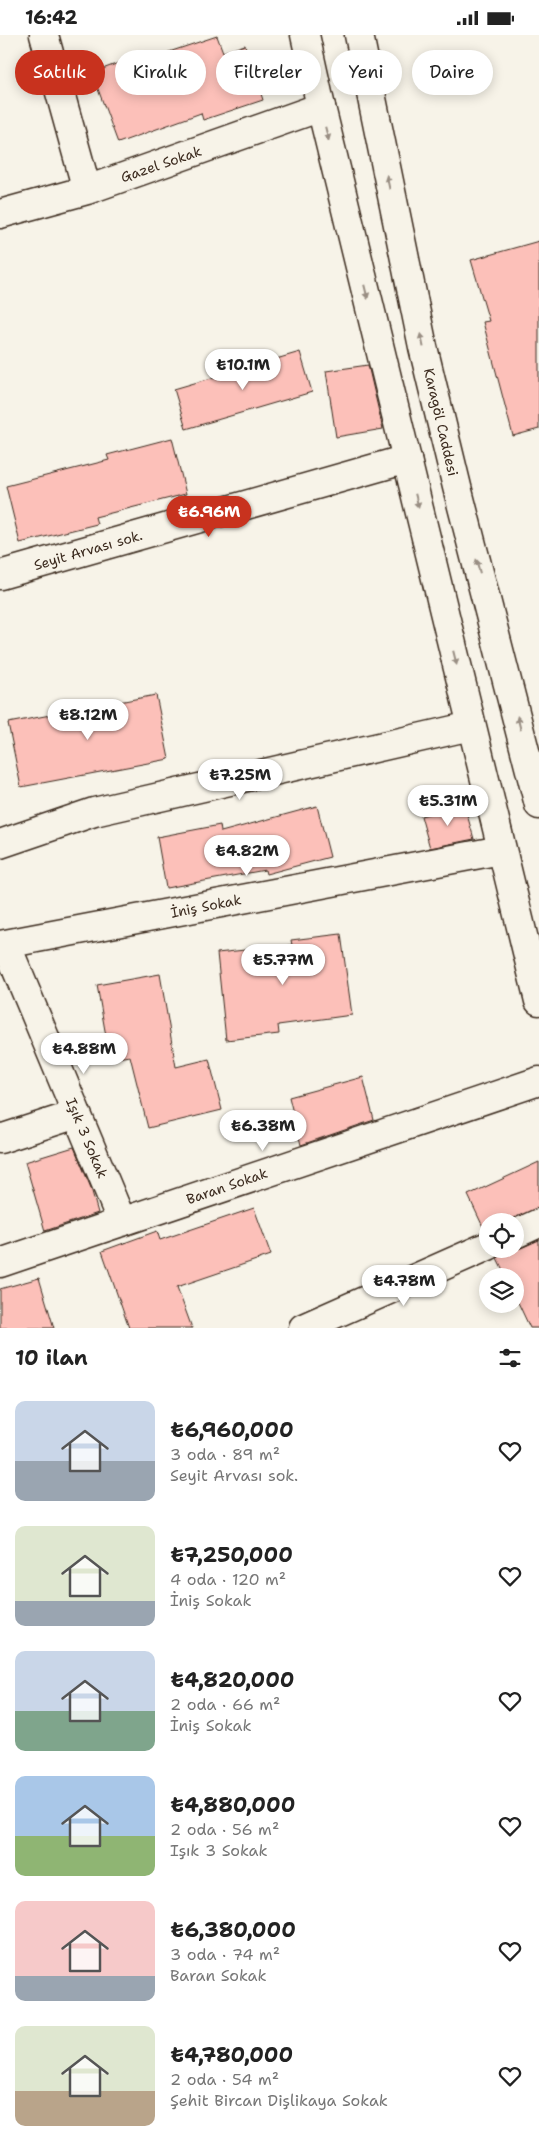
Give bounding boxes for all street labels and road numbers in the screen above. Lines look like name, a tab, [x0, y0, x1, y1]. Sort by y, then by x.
street label: Gazel Sokak	[118, 142, 204, 186]
street label: Karagöl Caddesi	[420, 366, 462, 478]
street label: Seyit Arvası sok.	[32, 526, 144, 574]
street label: İniş Sokak	[169, 890, 243, 922]
street label: Işık 3 Sokak	[62, 1095, 112, 1181]
street label: Baran Sokak	[184, 1164, 270, 1208]

